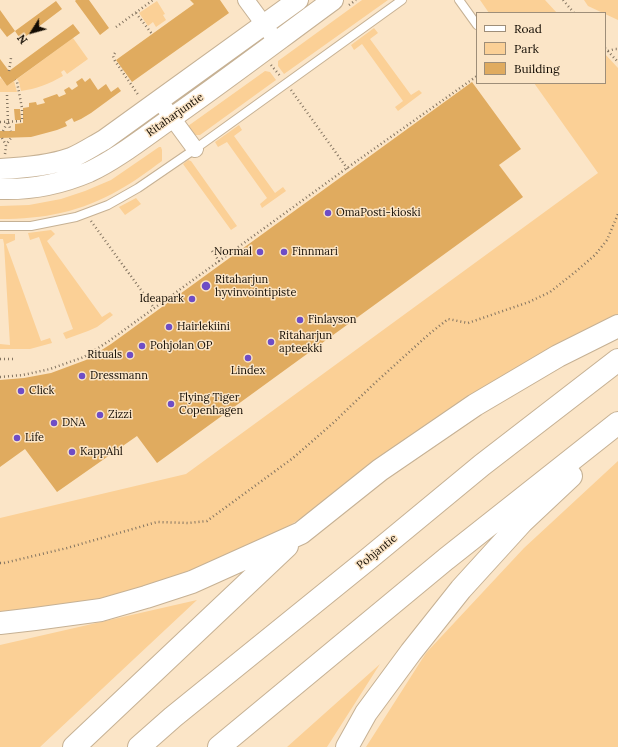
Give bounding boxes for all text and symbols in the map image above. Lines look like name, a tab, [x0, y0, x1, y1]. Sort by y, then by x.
north arrow	[12, 12, 52, 52]
legend	[476, 12, 606, 84]
text: Road	[514, 21, 542, 36]
text: N	[14, 32, 31, 47]
text: Park	[514, 41, 539, 56]
text: Building	[514, 61, 560, 76]
street label: Ritaharjuntie	[144, 91, 206, 139]
place label: OmaPosti-kioski	[336, 206, 421, 220]
marker: OmaPosti-kioski	[323, 208, 333, 218]
place label: Normal	[214, 245, 252, 259]
place label: Finnmari	[292, 245, 338, 259]
marker: Normal	[255, 247, 265, 257]
marker: Finnmari	[279, 247, 289, 257]
place label: Ritaharjun hyvinvointipiste	[215, 273, 296, 299]
marker: Ritaharjun hyvinvointipiste	[200, 280, 212, 292]
place label: Ideapark	[139, 292, 184, 306]
marker: Ideapark	[187, 294, 197, 304]
place label: Finlayson	[308, 313, 356, 327]
marker: Finlayson	[295, 315, 305, 325]
place label: Hairlekiini	[177, 320, 230, 334]
marker: Hairlekiini	[164, 322, 174, 332]
place label: Ritaharjun apteekki	[279, 329, 332, 355]
marker: Ritaharjun apteekki	[266, 337, 276, 347]
place label: Pohjolan OP	[150, 339, 212, 353]
marker: Pohjolan OP	[137, 341, 147, 351]
place label: Rituals	[87, 348, 122, 362]
marker: Rituals	[125, 350, 135, 360]
marker: Lindex	[243, 353, 253, 363]
place label: Lindex	[231, 364, 265, 378]
place label: Dressmann	[90, 369, 148, 383]
marker: Dressmann	[77, 371, 87, 381]
place label: Click	[29, 384, 55, 398]
marker: Click	[16, 386, 26, 396]
place label: Flying Tiger Copenhagen	[179, 391, 243, 417]
marker: Flying Tiger Copenhagen	[166, 399, 176, 409]
place label: Zizzi	[108, 408, 132, 422]
marker: Zizzi	[95, 410, 105, 420]
place label: DNA	[62, 416, 85, 430]
marker: DNA	[49, 418, 59, 428]
place label: Life	[25, 431, 44, 445]
marker: Life	[12, 433, 22, 443]
place label: KappAhl	[80, 445, 123, 459]
marker: KappAhl	[67, 447, 77, 457]
street label: Pohjantie	[354, 532, 400, 572]

